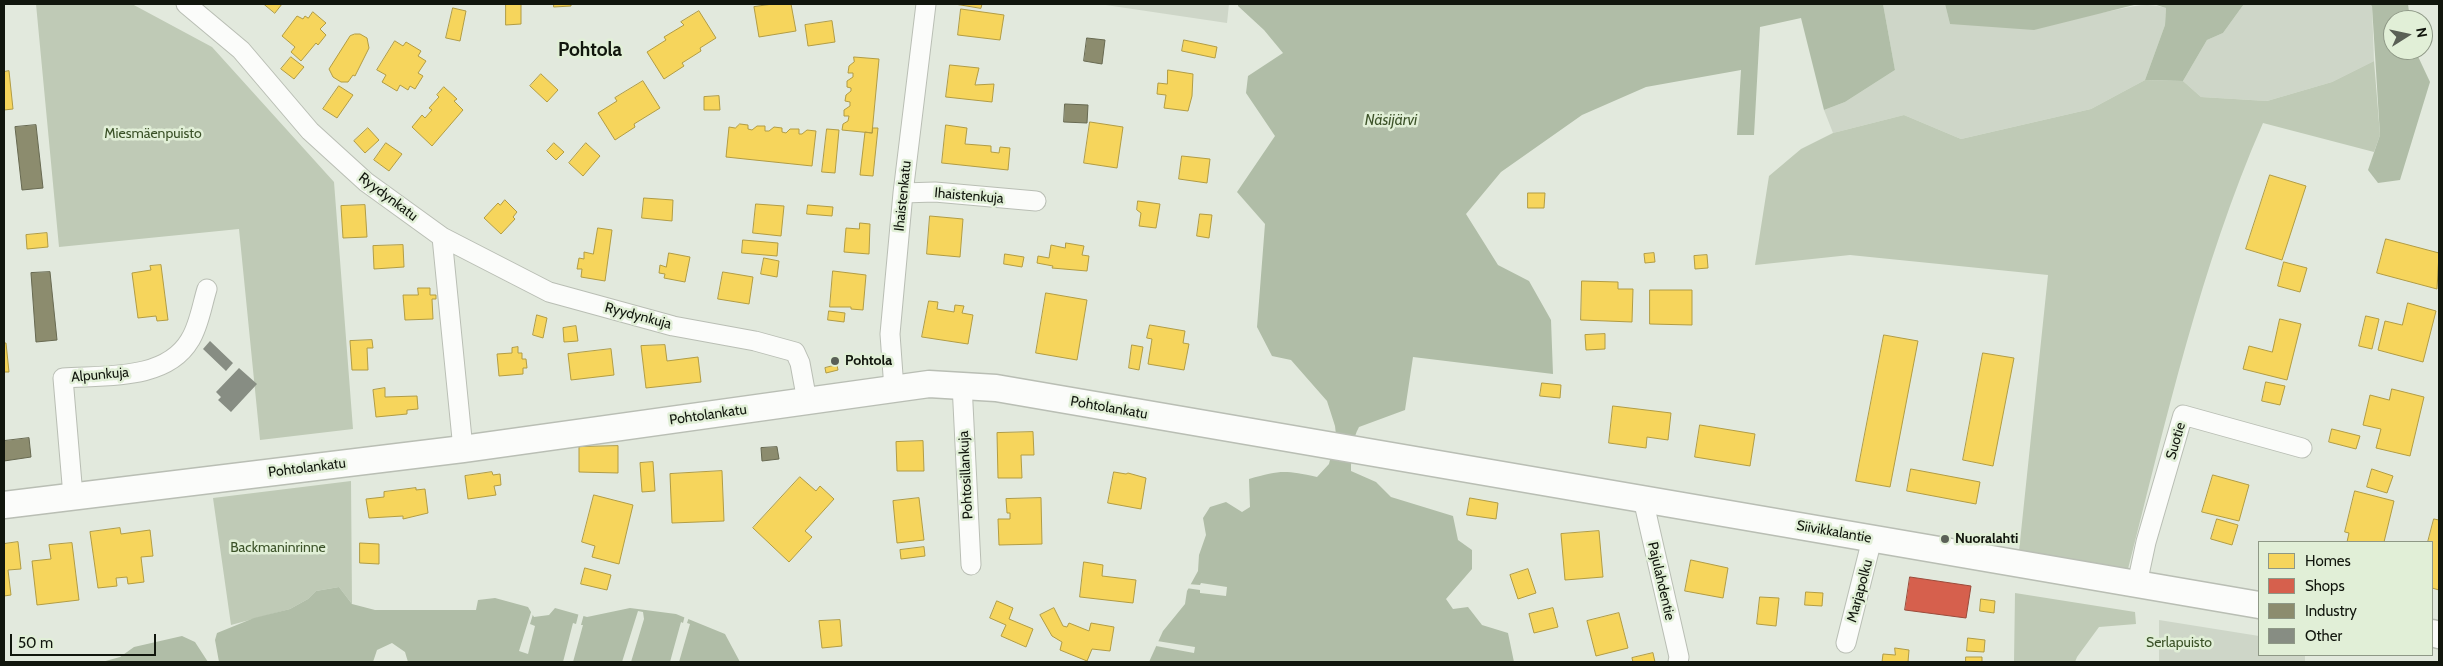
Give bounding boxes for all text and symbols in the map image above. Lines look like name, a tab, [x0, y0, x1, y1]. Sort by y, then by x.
north arrow	[2383, 10, 2433, 60]
text: N	[2412, 26, 2432, 39]
district label: Pohtola	[558, 39, 622, 61]
water label: Näsijärvi	[1365, 112, 1417, 130]
park label: Miesmäenpuisto	[104, 126, 202, 142]
street label: Ihaistenkatu	[891, 160, 915, 232]
street label: Ryydynkatu	[355, 169, 421, 225]
street label: Ihaistenkuja	[934, 185, 1004, 207]
street label: Ryydynkuja	[603, 299, 673, 333]
place label: Pohtola	[845, 353, 892, 369]
marker: Pohtola	[829, 355, 841, 367]
street label: Alpunkuja	[70, 364, 130, 386]
street label: Pohtolankatu	[1069, 393, 1149, 423]
street label: Pohtolankatu	[668, 401, 748, 429]
street label: Suotie	[2163, 420, 2189, 462]
street label: Pohtosillankuja	[955, 430, 977, 520]
street label: Pohtolankatu	[267, 455, 347, 481]
street label: Siivikkalantie	[1795, 517, 1873, 547]
place label: Nuoralahti	[1955, 531, 2018, 547]
marker: Nuoralahti	[1939, 533, 1951, 545]
park label: Backmaninrinne	[230, 540, 326, 556]
street label: Pajulahdentie	[1644, 540, 1678, 622]
legend	[2258, 541, 2433, 656]
text: Homes	[2305, 552, 2351, 570]
street label: Marjapolku	[1844, 558, 1876, 624]
text: Shops	[2305, 577, 2345, 595]
text: Industry	[2305, 602, 2357, 620]
scale bar	[12, 624, 159, 656]
text: Other	[2305, 627, 2342, 645]
text: 50 m	[18, 634, 53, 652]
park label: Serlapuisto	[2146, 635, 2212, 651]

